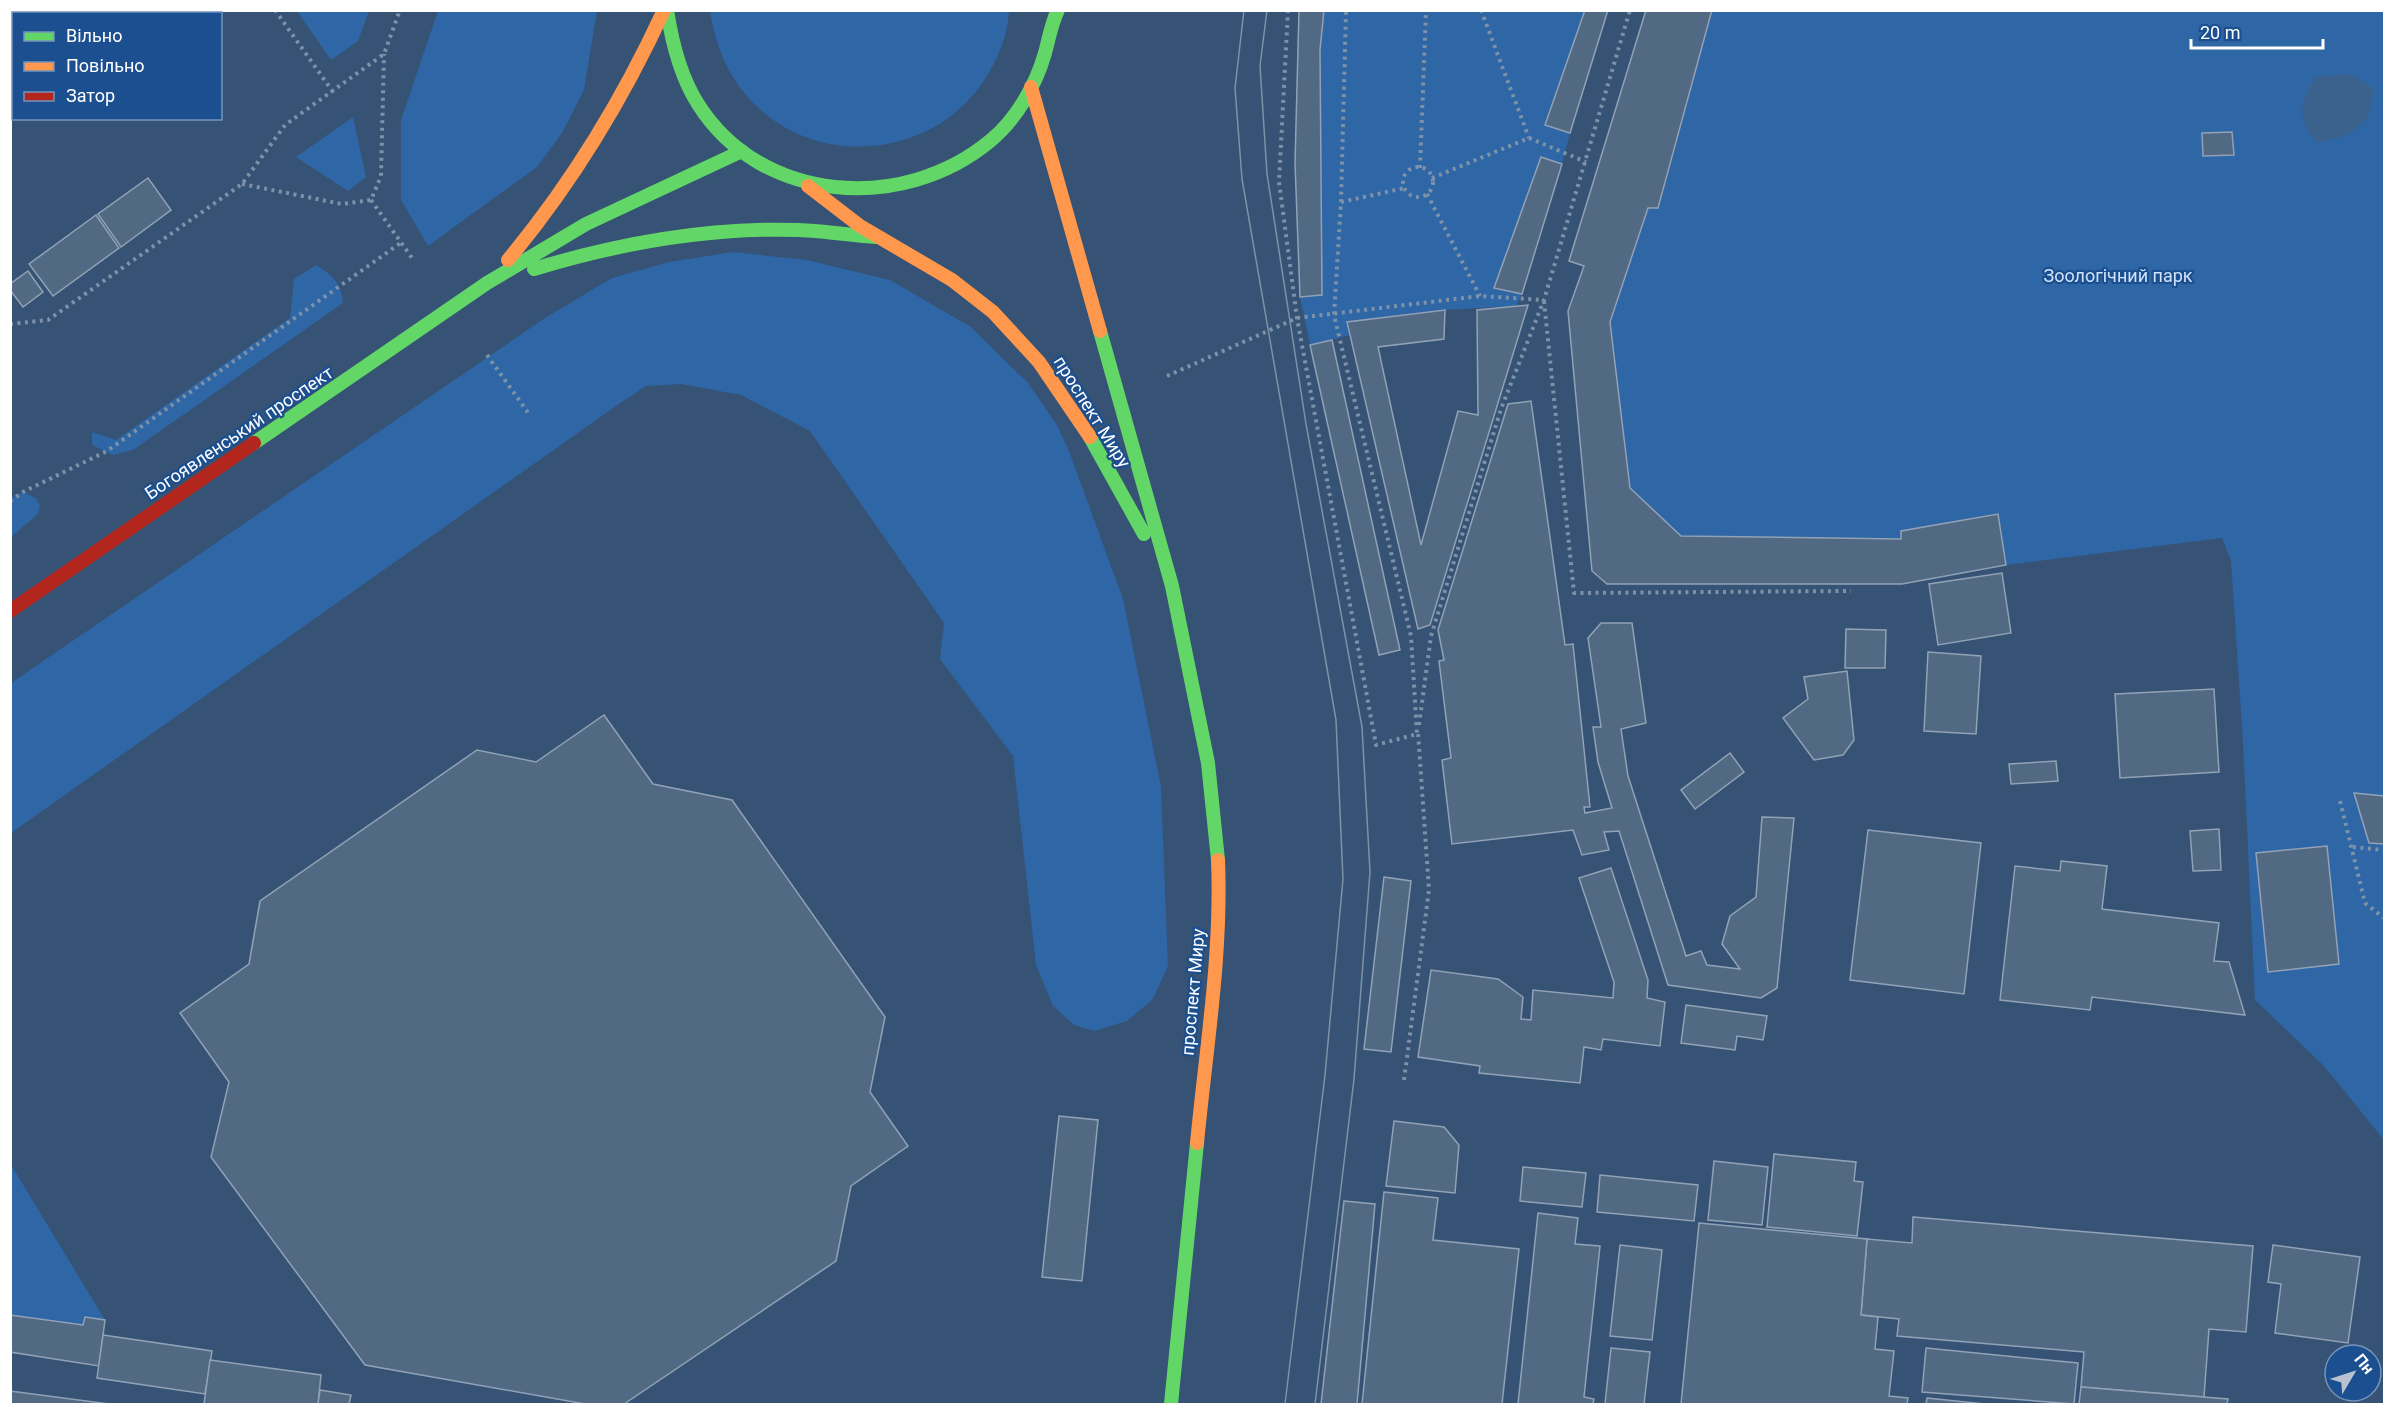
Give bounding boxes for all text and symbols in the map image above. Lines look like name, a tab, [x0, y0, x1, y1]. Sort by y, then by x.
legend	[12, 12, 222, 120]
scale bar	[2191, 12, 2323, 50]
text: 20 m	[2200, 22, 2240, 43]
text: Вільно	[66, 25, 122, 46]
text: Повільно	[66, 55, 145, 76]
text: Затор	[66, 85, 115, 106]
park label: Зоологічний парк	[2043, 265, 2193, 286]
street label: проспект Миру	[1050, 352, 1135, 472]
street label: Богоявленський проспект	[141, 361, 337, 503]
street label: проспект Миру	[1176, 927, 1209, 1056]
north arrow	[2323, 1343, 2383, 1403]
text: Пн	[2350, 1350, 2378, 1378]

